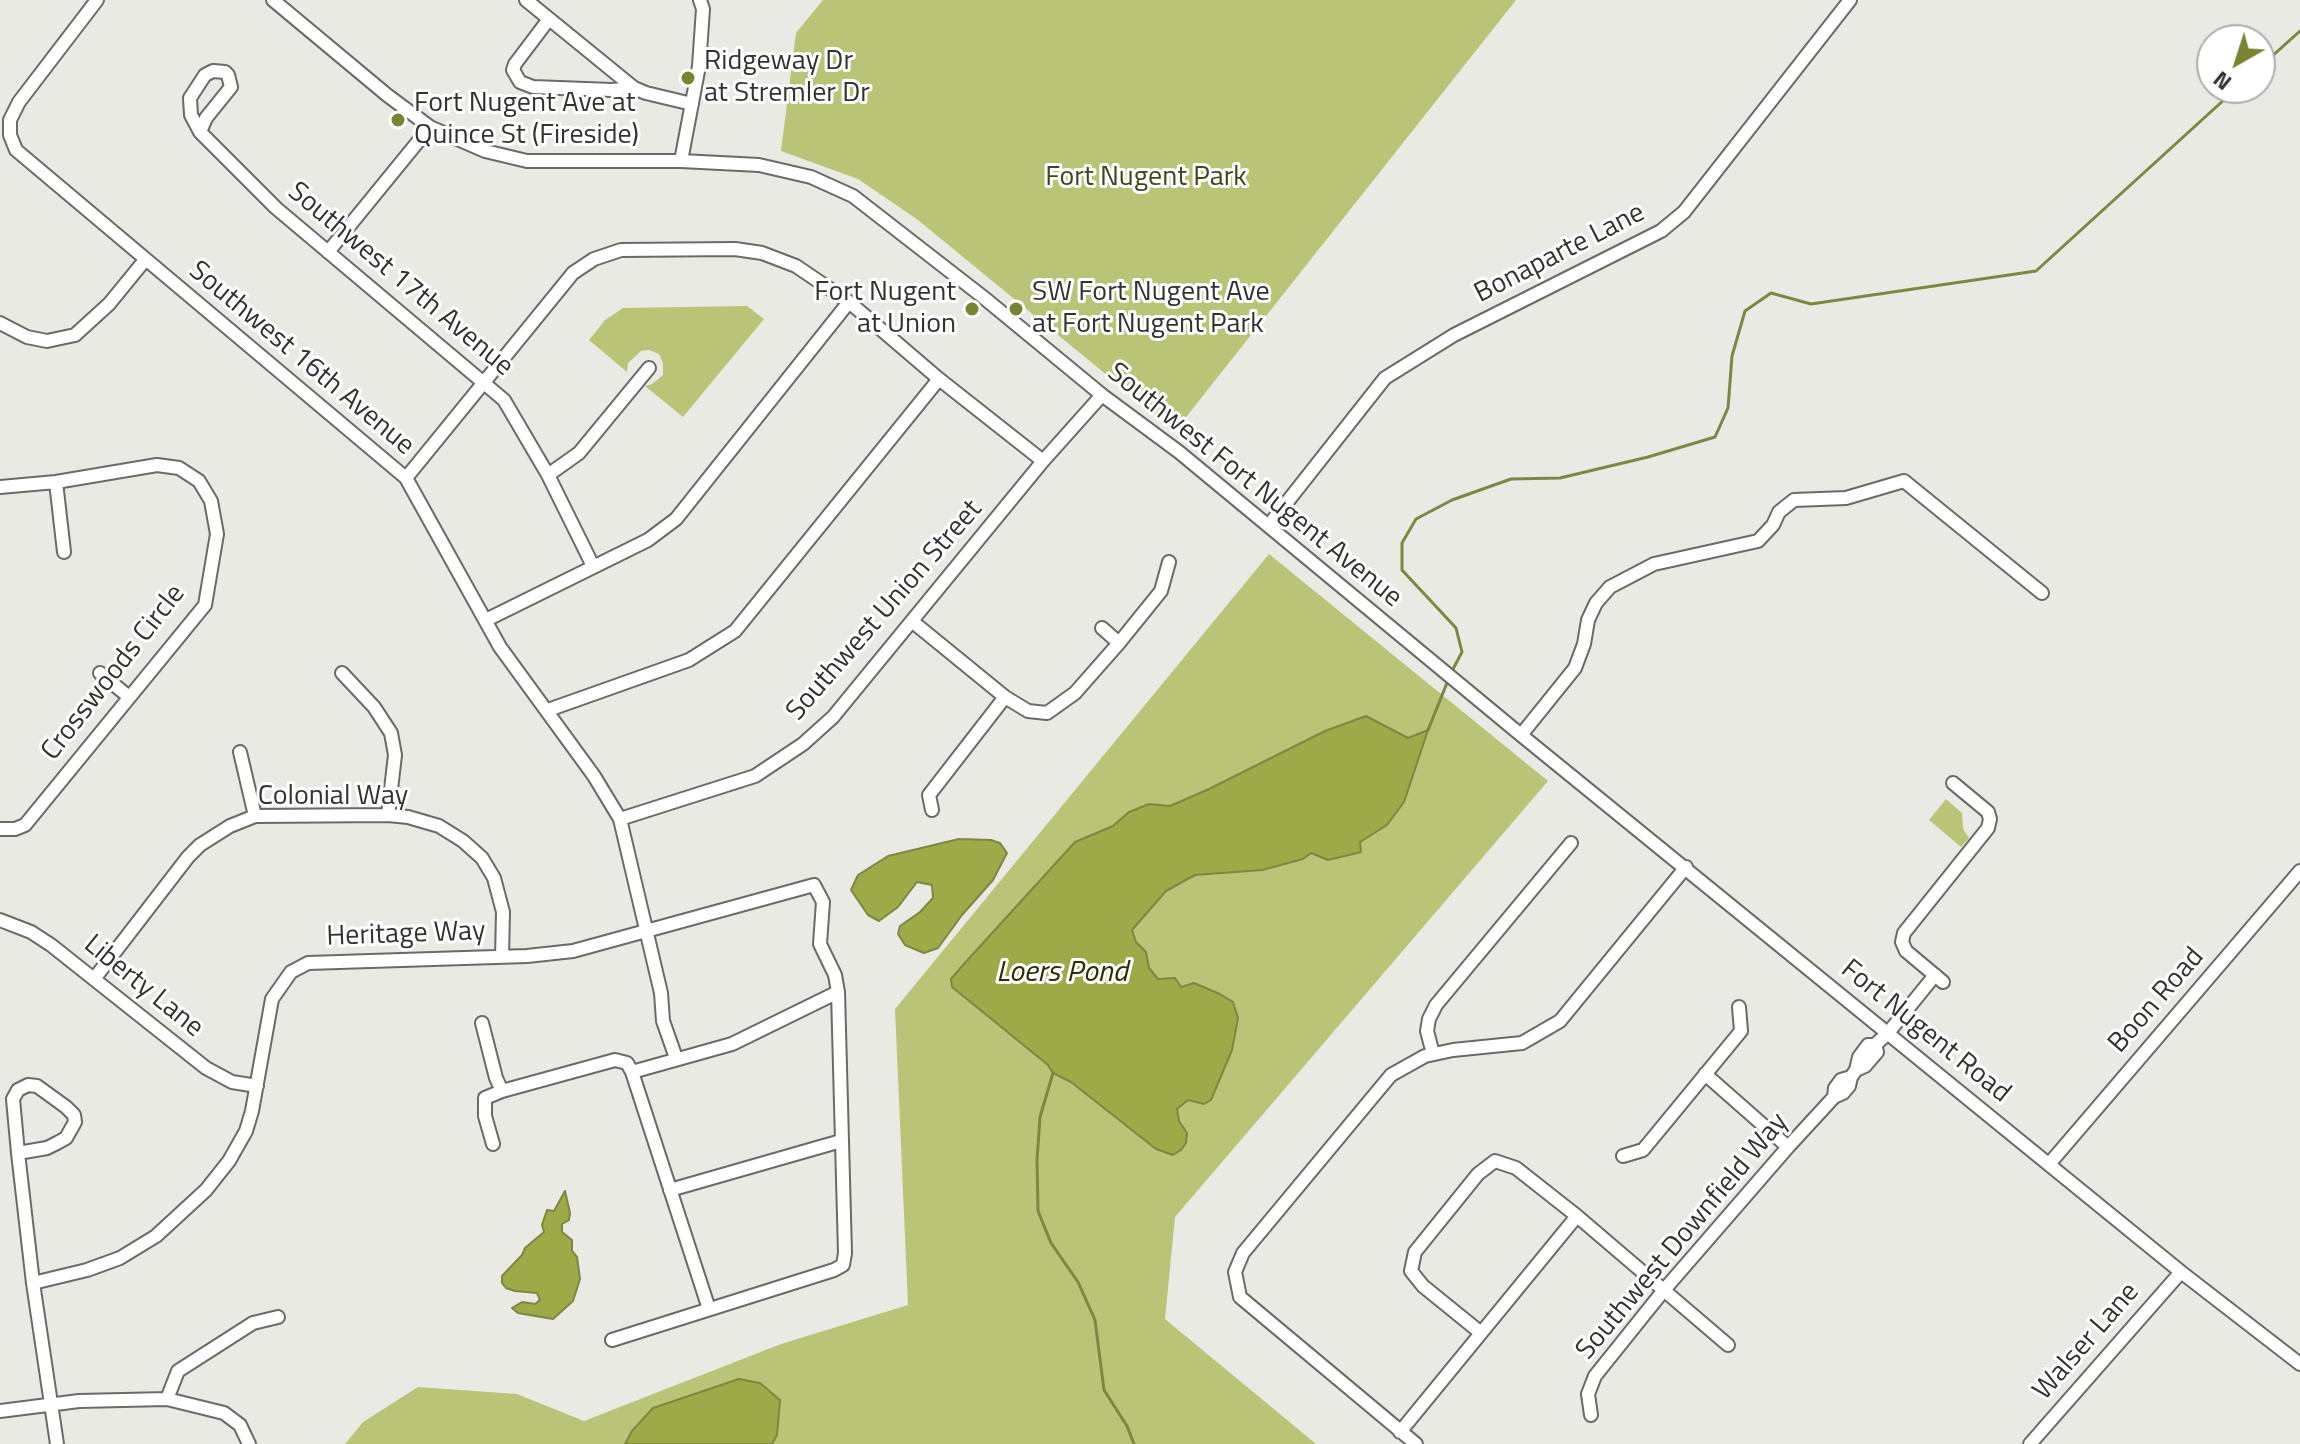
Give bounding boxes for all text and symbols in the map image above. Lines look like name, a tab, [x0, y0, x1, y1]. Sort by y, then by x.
north arrow	[2196, 24, 2276, 104]
place label: Ridgeway Dr at Stremler Dr	[704, 45, 870, 111]
text: N	[2206, 63, 2239, 99]
marker: Ridgeway Dr at Stremler Dr	[679, 69, 697, 87]
place label: Fort Nugent Ave at Quince St (Fireside)	[414, 87, 639, 153]
marker: Fort Nugent Ave at Quince St (Fireside)	[389, 111, 407, 129]
park label: Fort Nugent Park	[1045, 161, 1247, 195]
street label: Southwest 17th Avenue	[280, 176, 520, 384]
street label: Bonaparte Lane	[1469, 197, 1651, 311]
street label: Southwest 16th Avenue	[181, 255, 421, 463]
place label: Fort Nugent at Union	[814, 276, 956, 342]
place label: SW Fort Nugent Ave at Fort Nugent Park	[1032, 276, 1270, 342]
marker: Fort Nugent at Union	[963, 300, 981, 318]
marker: SW Fort Nugent Ave at Fort Nugent Park	[1007, 300, 1025, 318]
street label: Southwest Fort Nugent Avenue	[1100, 357, 1408, 615]
street label: Southwest Union Street	[780, 494, 990, 728]
street label: Crosswoods Circle	[35, 579, 193, 767]
street label: Colonial Way	[258, 780, 408, 814]
street label: Heritage Way	[326, 915, 486, 955]
street label: Liberty Lane	[76, 929, 210, 1045]
street label: Boon Road	[2102, 941, 2212, 1061]
street label: Fort Nugent Road	[1833, 953, 2017, 1111]
water label: Loers Pond	[996, 956, 1128, 992]
street label: Southwest Downfield Way	[1570, 1107, 1796, 1367]
street label: Walser Lane	[2027, 1276, 2147, 1408]

